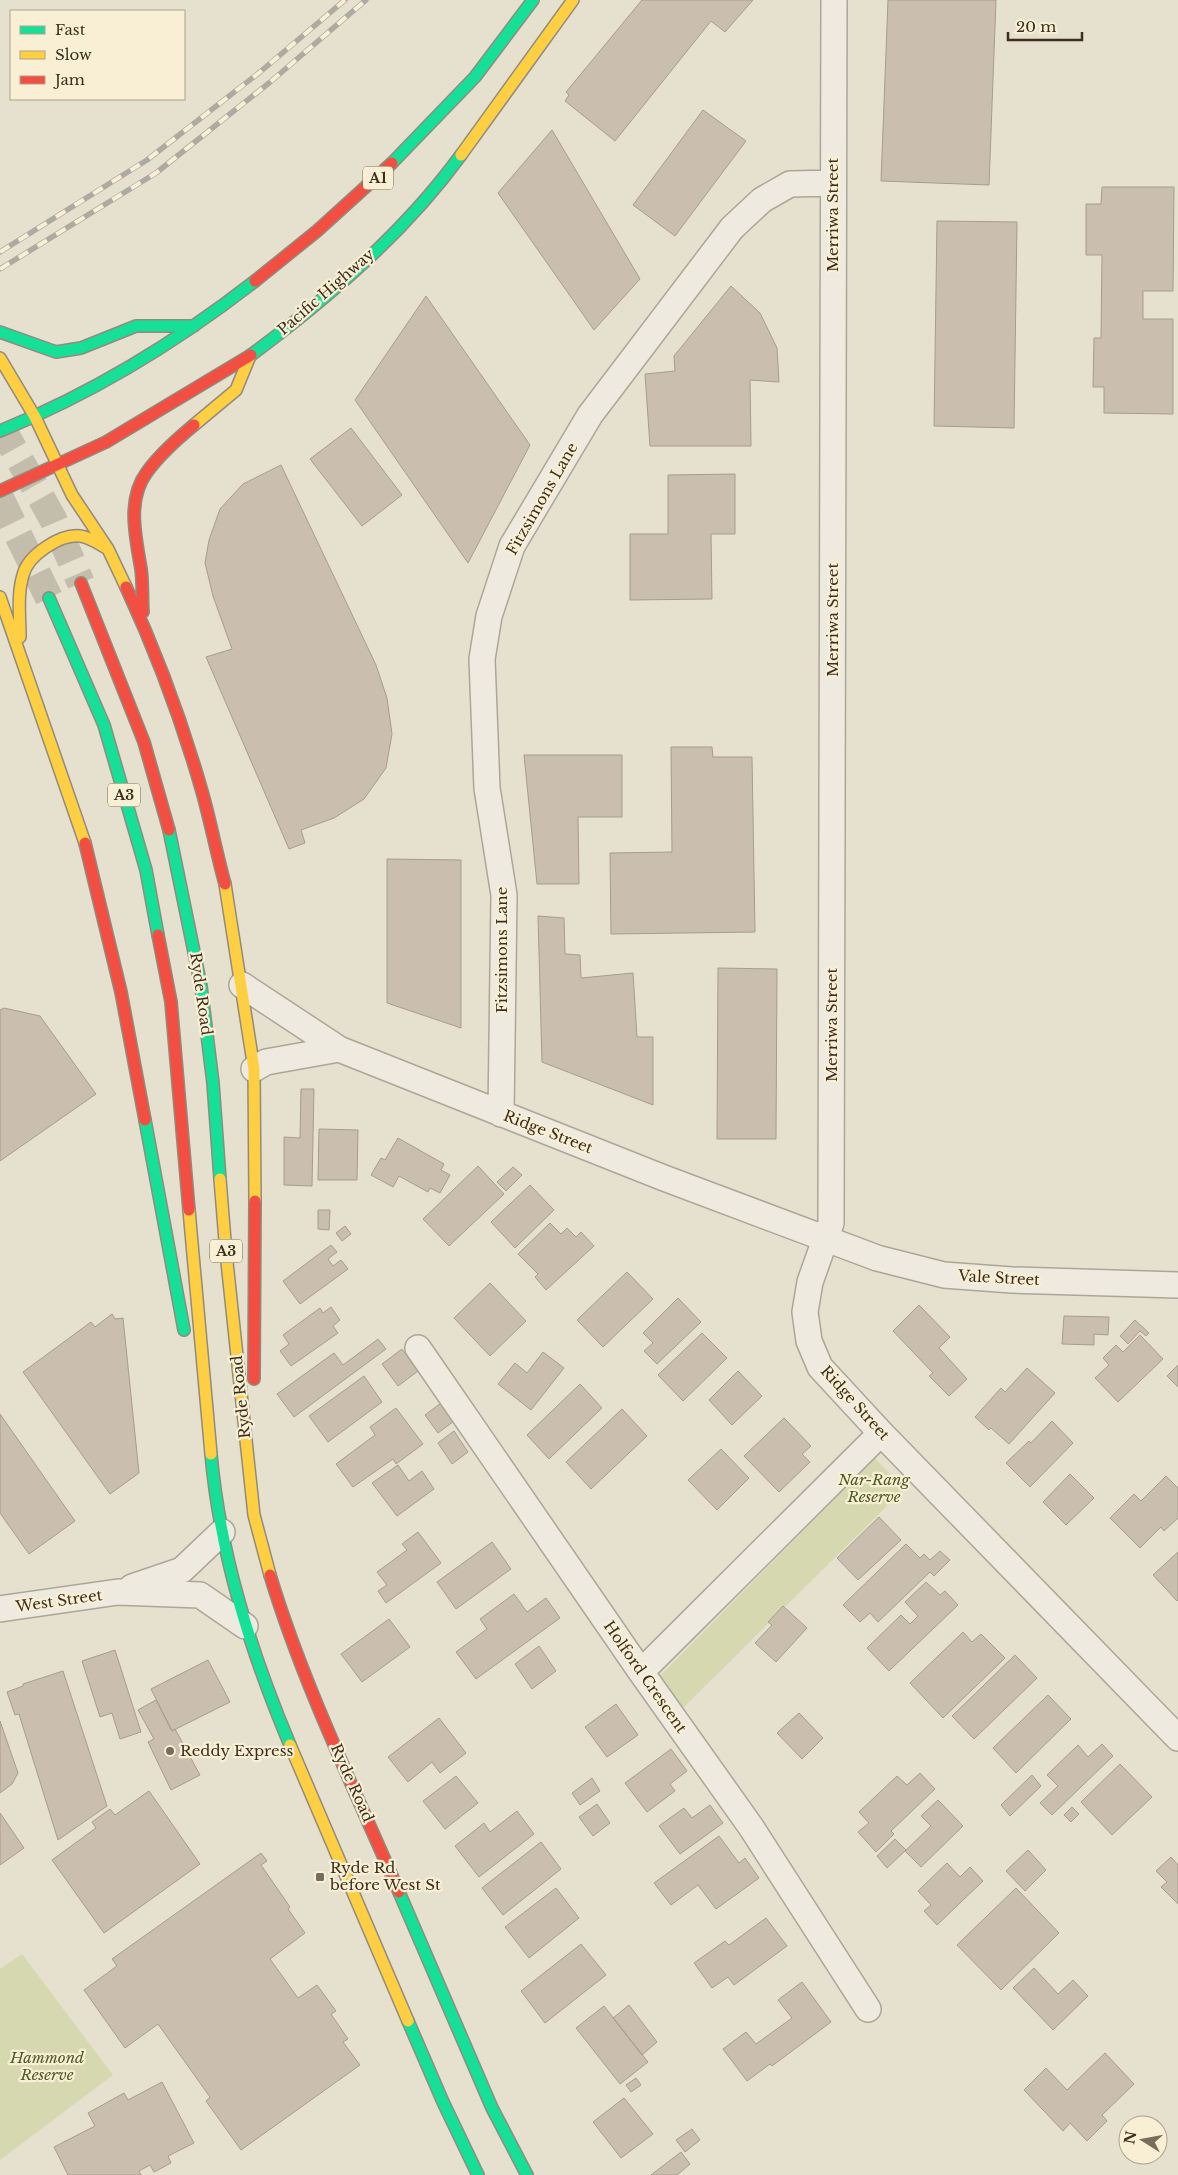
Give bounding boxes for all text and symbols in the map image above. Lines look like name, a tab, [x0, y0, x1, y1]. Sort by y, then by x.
legend	[10, 10, 185, 100]
scale bar	[1008, 10, 1082, 42]
text: 20 m	[1016, 17, 1056, 36]
text: Fast	[55, 20, 86, 39]
text: Slow	[55, 45, 92, 64]
text: Jam	[53, 70, 85, 89]
street label: Merriwa Street	[823, 158, 842, 272]
road number: A1	[363, 167, 393, 190]
street label: Pacific Highway	[273, 244, 378, 339]
street label: Fitzsimons Lane	[502, 439, 581, 558]
street label: Merriwa Street	[823, 563, 842, 677]
road number: A3	[108, 784, 140, 806]
street label: Fitzsimons Lane	[492, 887, 511, 1013]
street label: Ryde Road	[186, 951, 217, 1037]
street label: Merriwa Street	[822, 968, 841, 1082]
street label: Ridge Street	[501, 1106, 596, 1157]
road number: A3	[210, 1240, 242, 1262]
street label: Vale Street	[957, 1266, 1041, 1289]
street label: Ryde Road	[227, 1355, 254, 1440]
street label: Ridge Street	[817, 1361, 894, 1444]
park label: Nar-Rang Reserve	[837, 1470, 910, 1506]
street label: West Street	[14, 1585, 104, 1616]
street label: Holford Crescent	[600, 1617, 691, 1737]
place label: Reddy Express	[180, 1741, 294, 1760]
street label: Ryde Road	[327, 1741, 378, 1825]
marker: Reddy Express	[164, 1745, 176, 1757]
place label: Ryde Rd before West St	[329, 1858, 441, 1894]
marker: Ryde Rd before West St	[314, 1871, 326, 1883]
park label: Hammond Reserve	[9, 2048, 84, 2084]
north arrow	[1118, 2115, 1168, 2165]
text: N	[1120, 2129, 1140, 2146]

